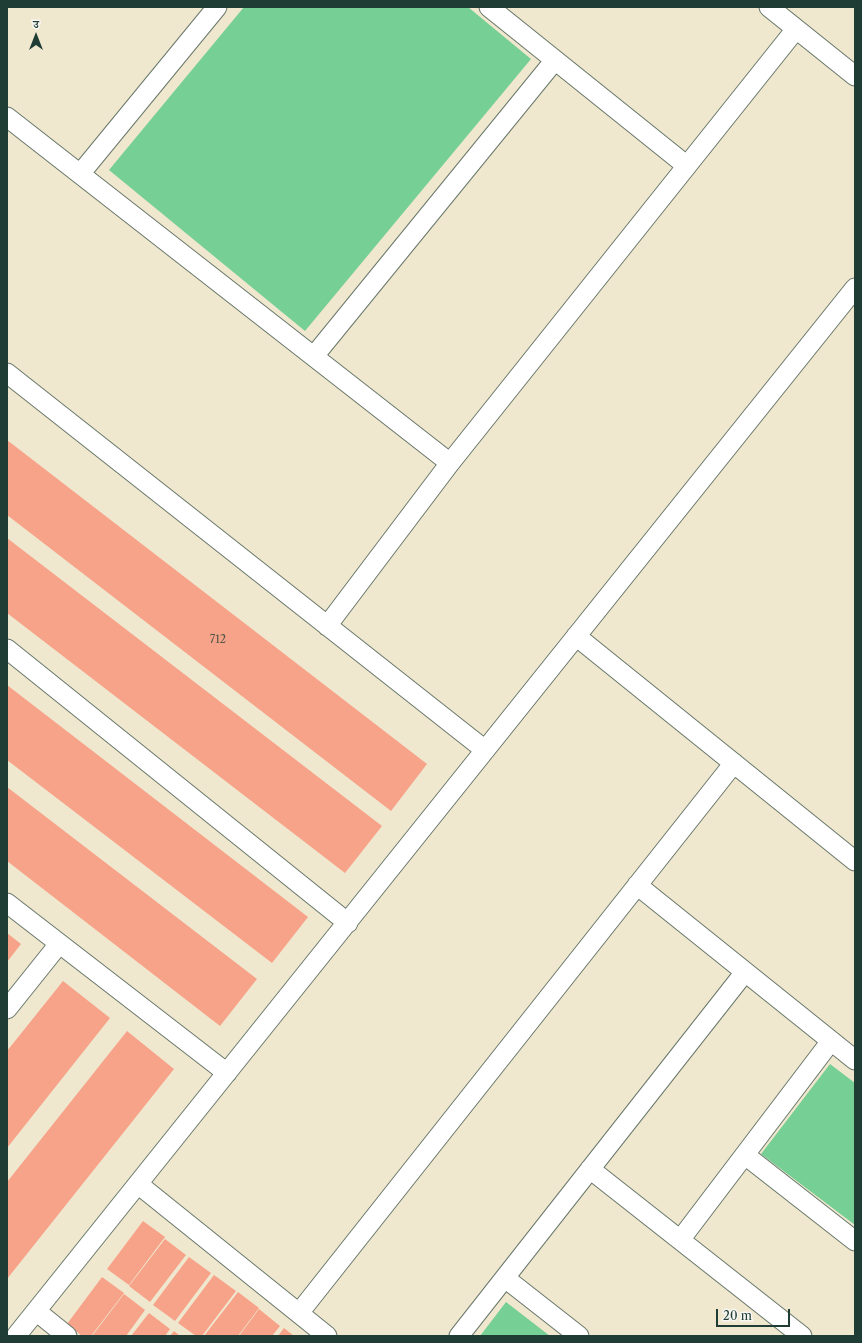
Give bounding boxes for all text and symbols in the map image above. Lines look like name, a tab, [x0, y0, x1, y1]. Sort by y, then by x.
north arrow	[16, 16, 56, 56]
text: उ	[33, 17, 39, 31]
house number: 712	[210, 633, 226, 647]
scale bar	[718, 1301, 792, 1327]
text: 20 m	[723, 1308, 752, 1323]

